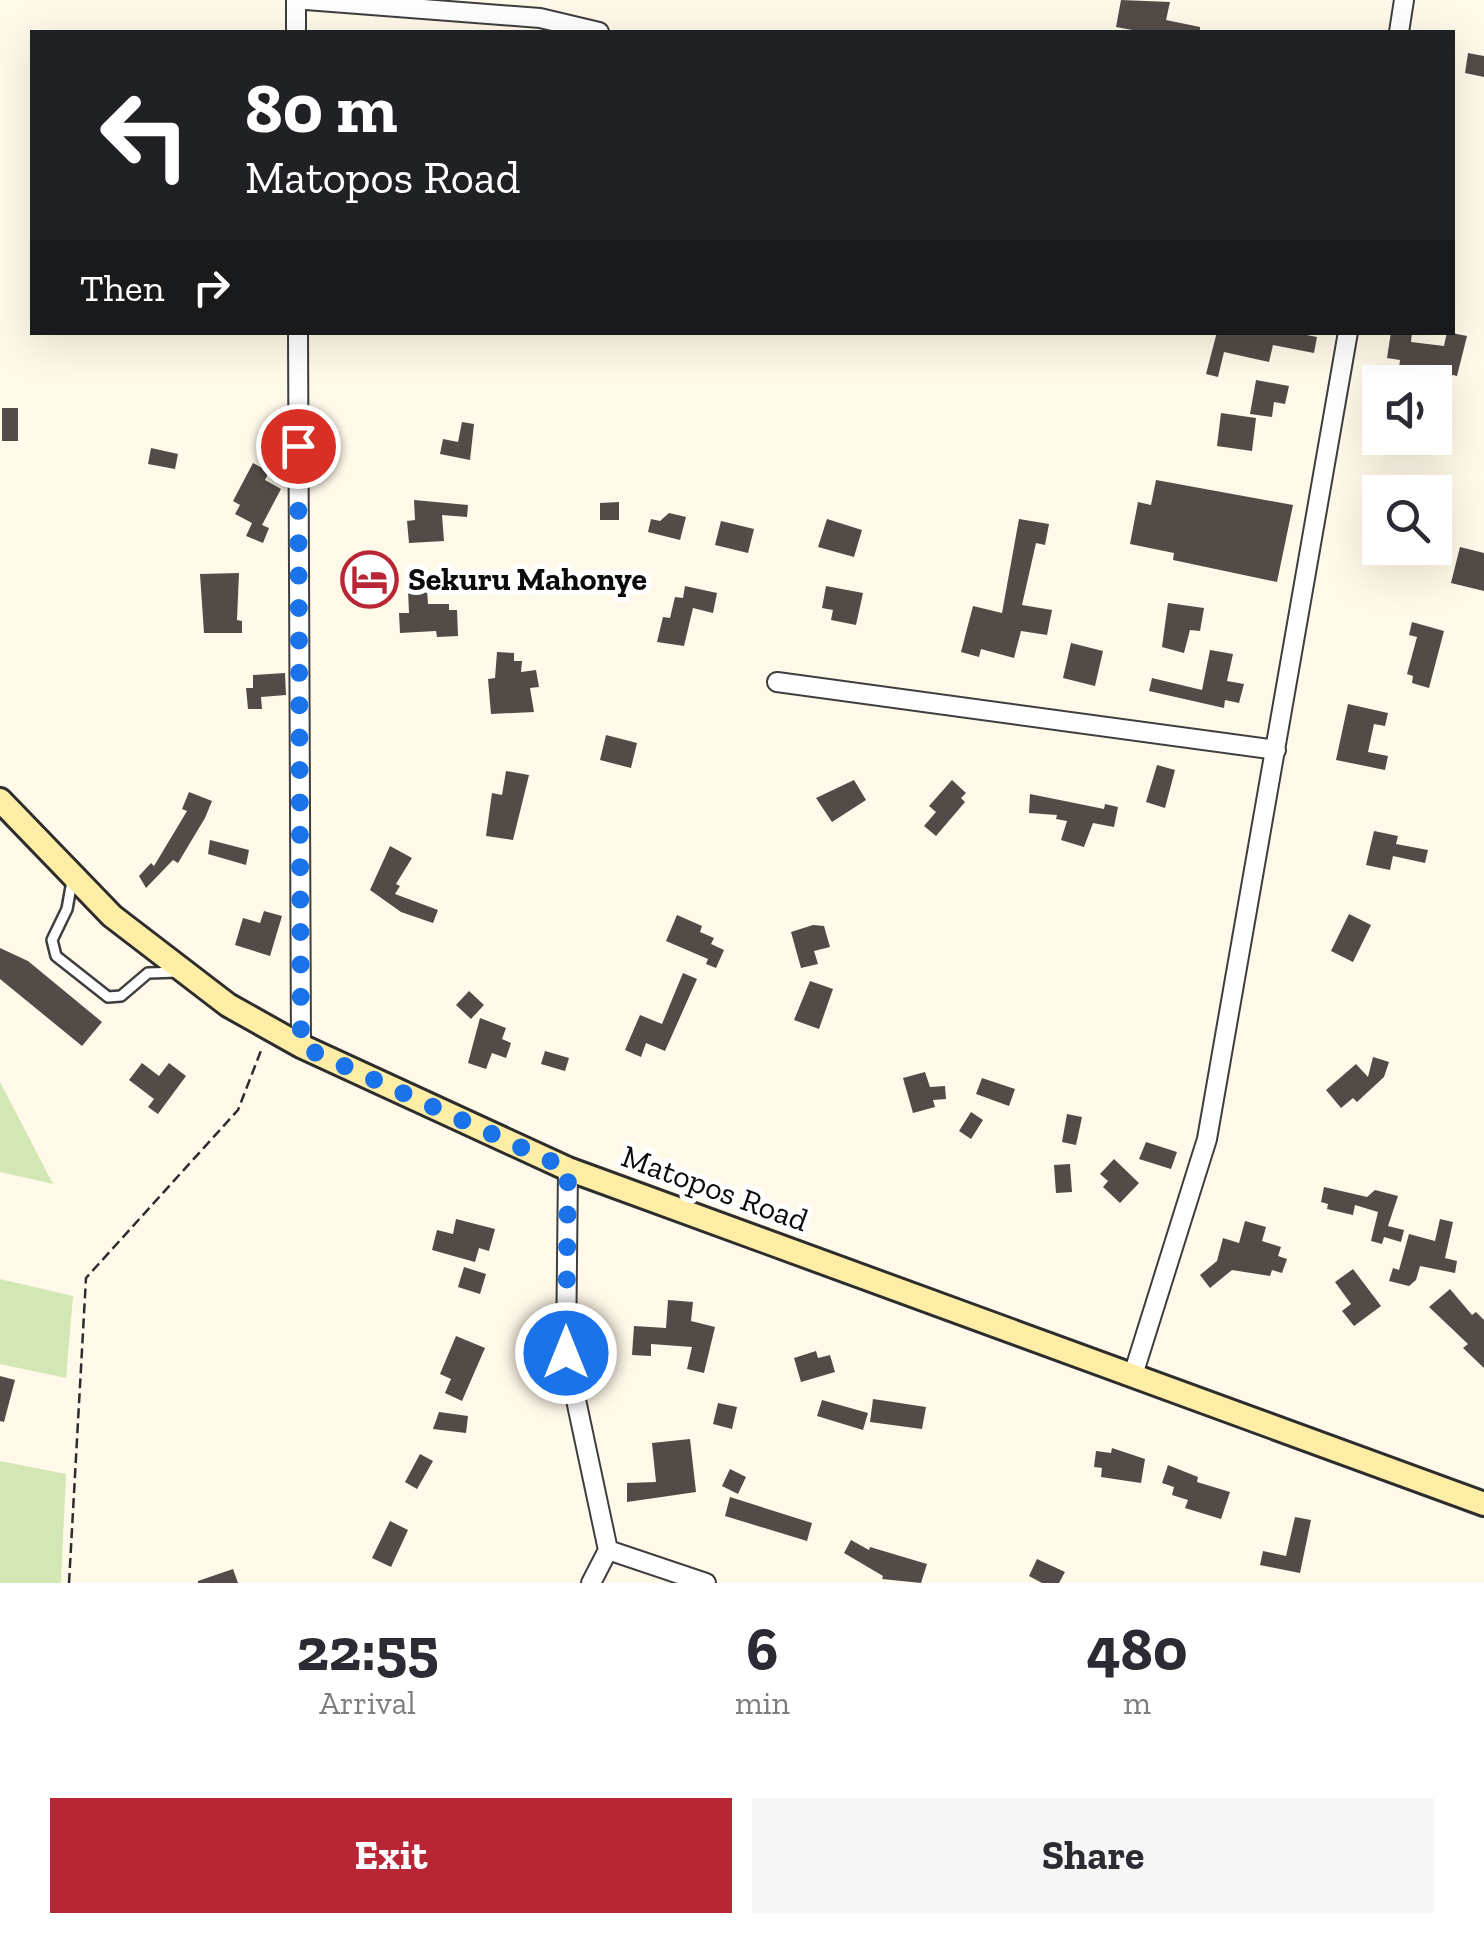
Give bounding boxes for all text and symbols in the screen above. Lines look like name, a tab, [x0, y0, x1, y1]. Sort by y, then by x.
text: 80 m	[245, 66, 397, 150]
icon: left	[80, 70, 210, 200]
text: Matopos Road	[245, 151, 520, 205]
icon: right	[184, 260, 239, 315]
text: Then	[80, 265, 164, 311]
map controls	[1362, 365, 1452, 565]
button: sound	[1362, 365, 1452, 455]
pin	[256, 404, 341, 489]
icon: arrive	[271, 419, 326, 474]
button: search	[1362, 475, 1452, 565]
hotel icon: Sekuru Mahonye	[339, 549, 399, 609]
place label: Sekuru Mahonye	[408, 560, 647, 598]
street label: Matopos Road	[617, 1137, 814, 1239]
position arrow	[514, 1301, 618, 1405]
text: 22:55	[297, 1613, 438, 1685]
text: 6	[746, 1613, 779, 1685]
text: 480	[1086, 1613, 1188, 1685]
text: Arrival	[319, 1684, 416, 1722]
text: min	[735, 1684, 790, 1722]
text: m	[1123, 1684, 1151, 1722]
button: Exit	[50, 1798, 732, 1913]
button: Share	[752, 1798, 1434, 1913]

